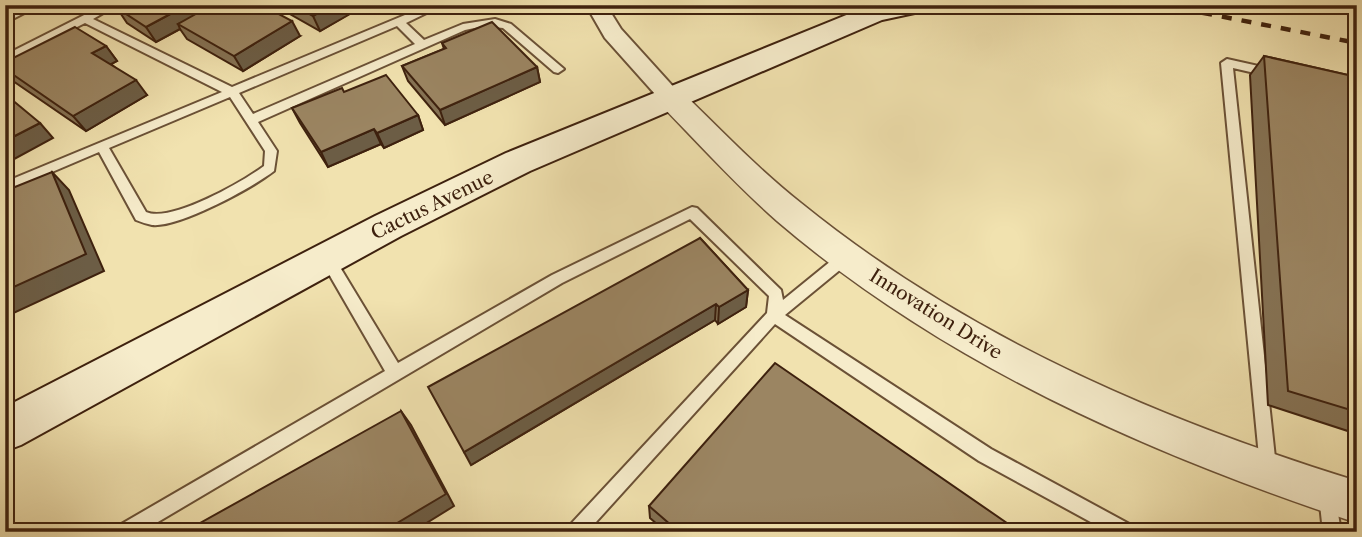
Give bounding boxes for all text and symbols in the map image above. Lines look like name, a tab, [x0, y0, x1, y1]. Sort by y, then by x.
street label: Cactus Avenue	[367, 165, 497, 245]
street label: Innovation Drive	[865, 264, 1007, 364]

